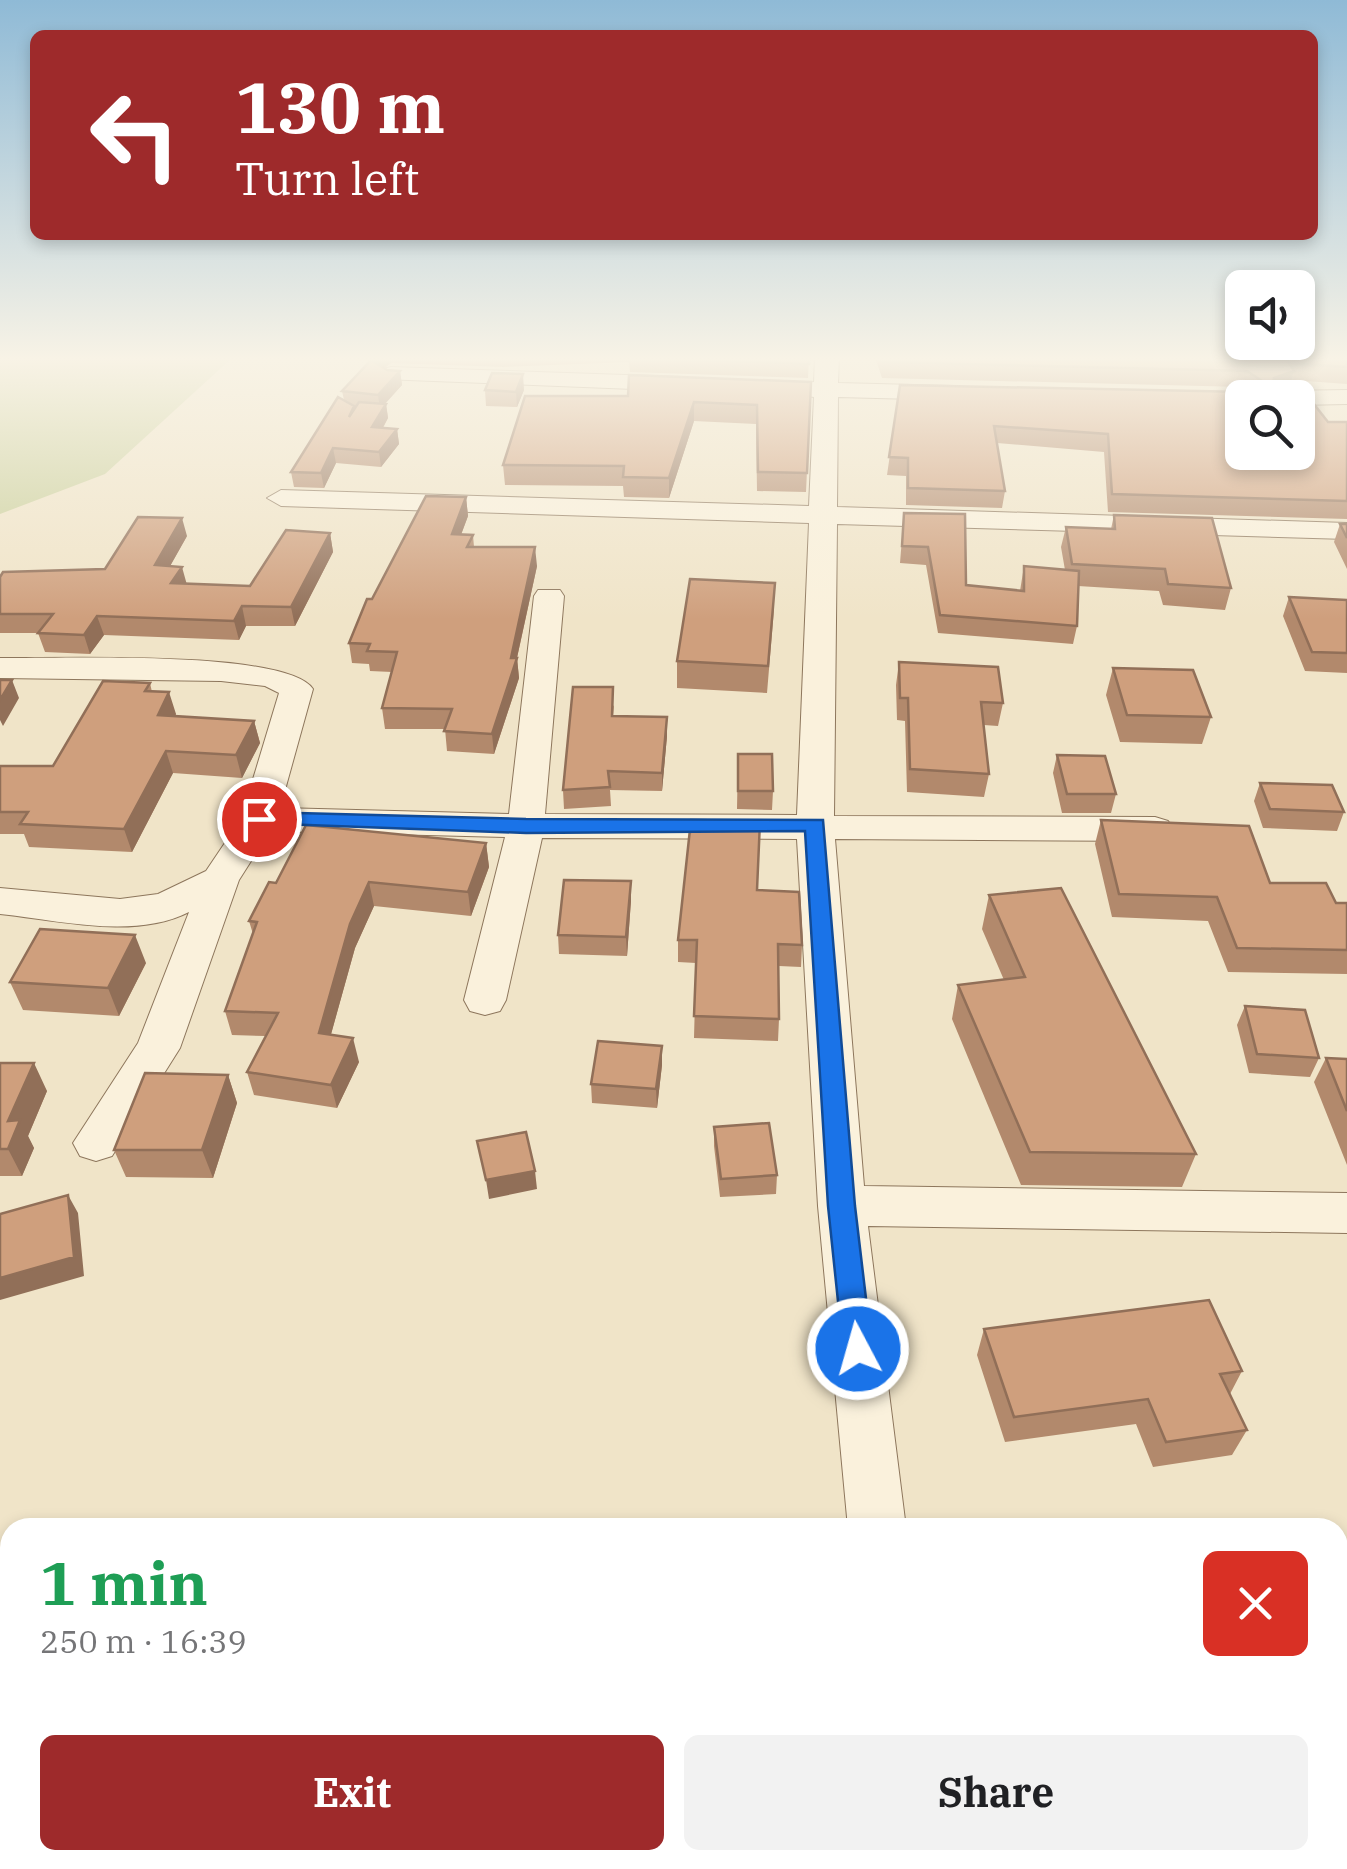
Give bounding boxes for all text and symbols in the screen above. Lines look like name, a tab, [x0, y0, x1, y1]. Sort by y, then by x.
text: 130 m	[235, 61, 445, 152]
icon: left	[70, 70, 200, 200]
text: Turn left	[235, 149, 419, 207]
map controls	[1225, 270, 1315, 470]
button: sound	[1225, 270, 1315, 360]
button: search	[1225, 380, 1315, 470]
pin	[217, 777, 302, 862]
icon: arrive	[232, 792, 287, 847]
position arrow	[806, 1297, 910, 1401]
text: 1 min	[40, 1543, 208, 1622]
button: close	[1203, 1551, 1308, 1656]
text: 250 m · 16:39	[40, 1620, 247, 1662]
button: Exit	[40, 1735, 664, 1850]
button: Share	[684, 1735, 1308, 1850]

